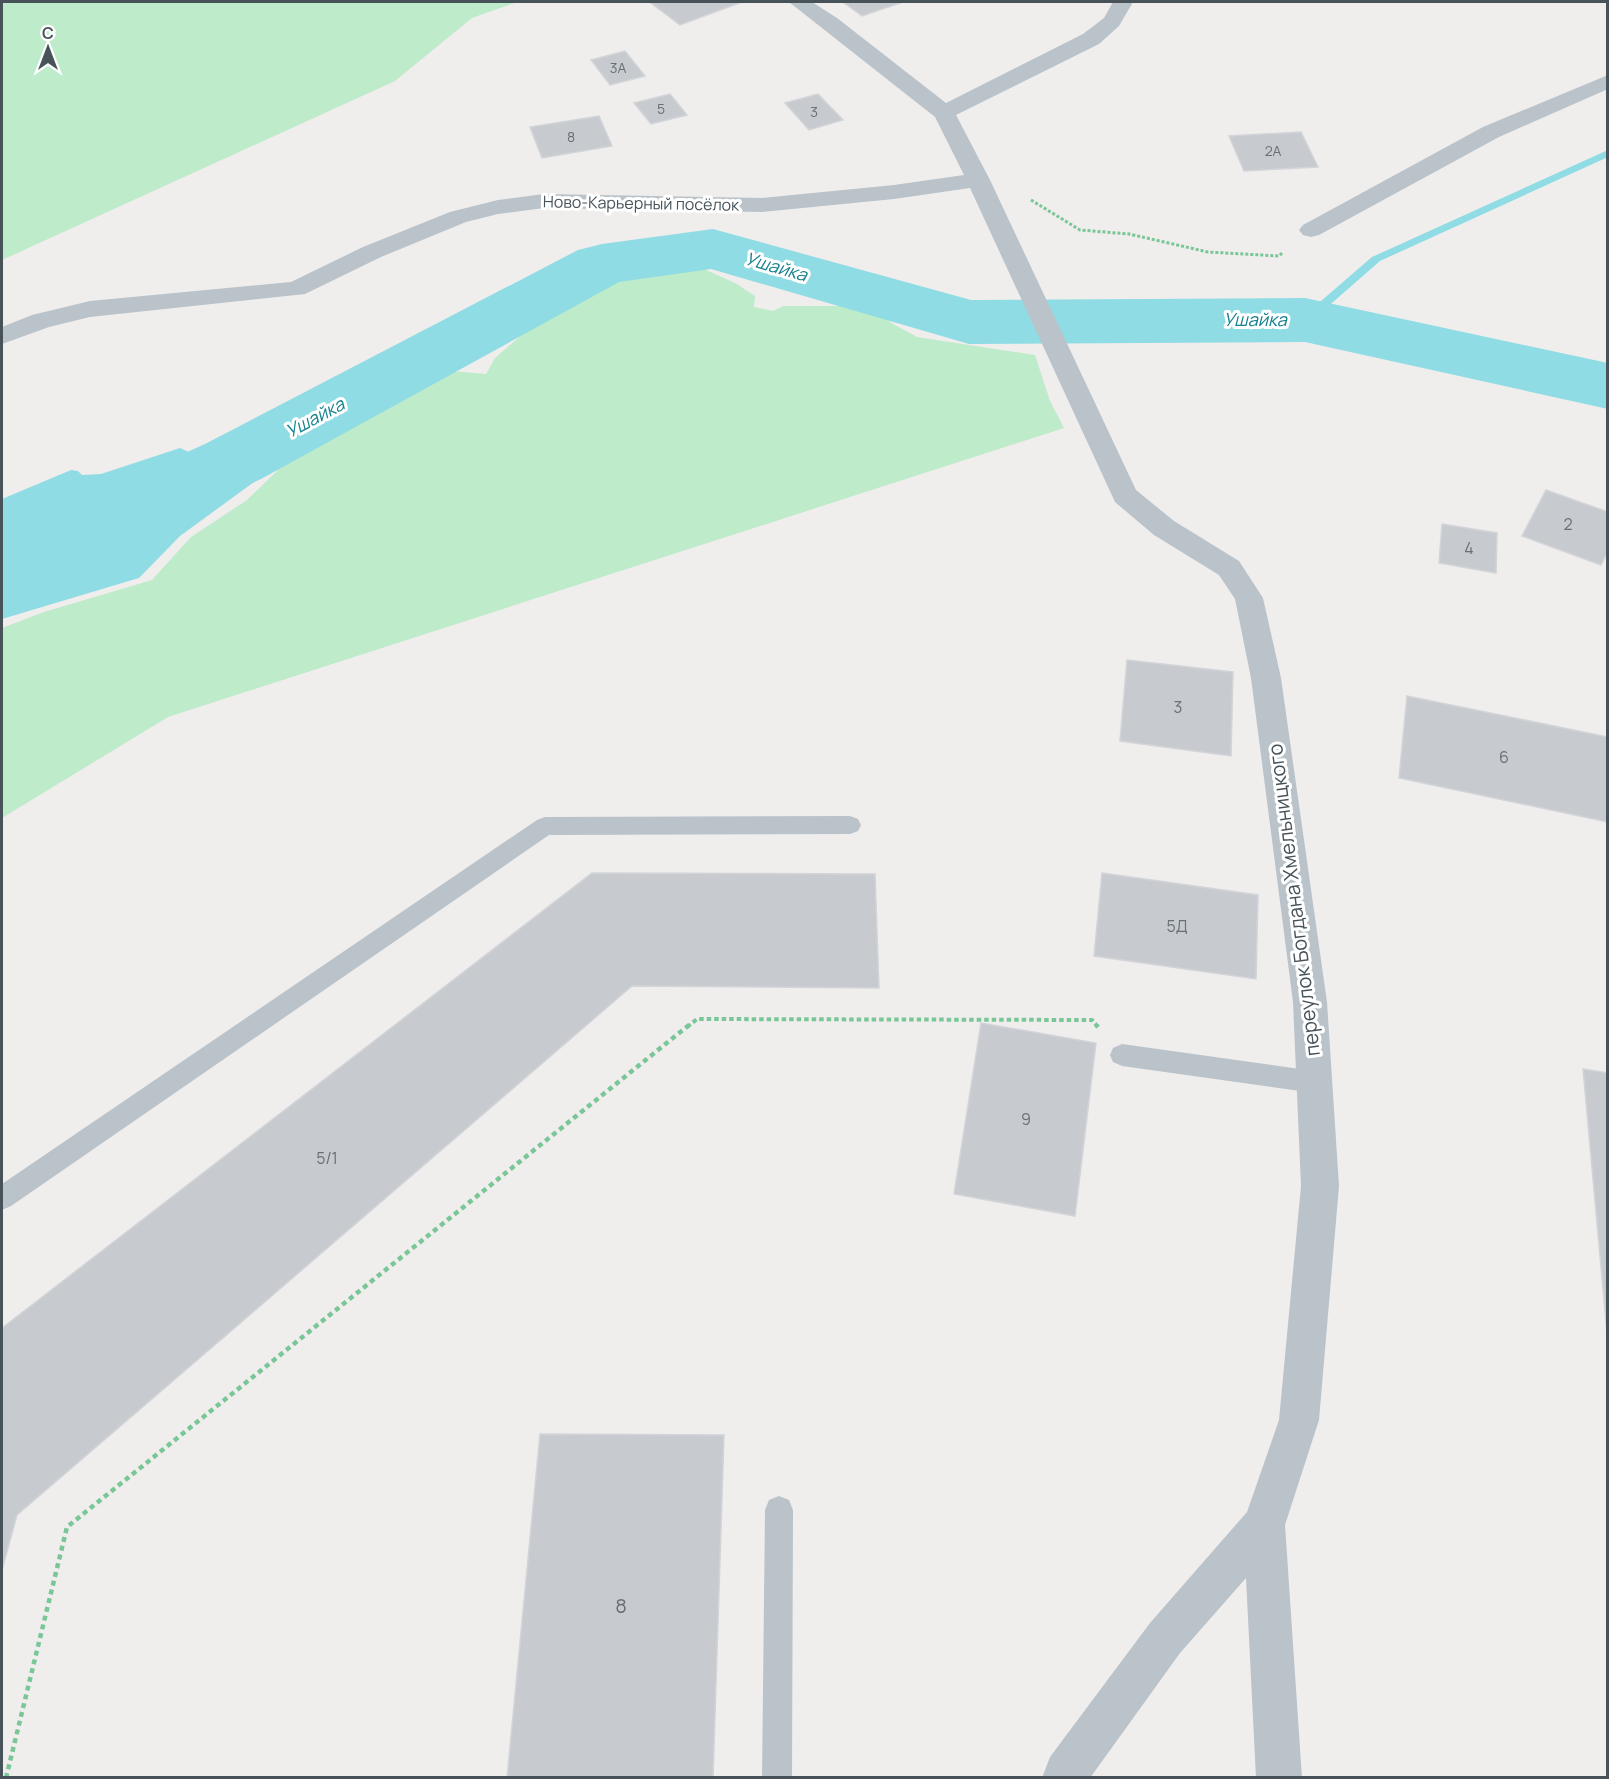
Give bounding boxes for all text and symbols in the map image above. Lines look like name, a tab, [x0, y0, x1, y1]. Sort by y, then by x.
north arrow	[18, 18, 78, 78]
text: С	[42, 22, 54, 44]
house number: 3А	[610, 58, 626, 77]
house number: 5	[657, 99, 665, 118]
house number: 3	[810, 102, 818, 121]
house number: 8	[567, 127, 575, 146]
house number: 2А	[1265, 141, 1281, 160]
street label: Ново-Карьерный посёлок	[543, 190, 740, 216]
water label: Ушайка	[742, 246, 811, 287]
water label: Ушайка	[1223, 307, 1288, 331]
water label: Ушайка	[281, 391, 349, 443]
house number: 2	[1563, 513, 1573, 535]
house number: 4	[1464, 537, 1474, 559]
house number: 3	[1174, 696, 1182, 718]
street label: переулок Богдана Хмельницкого	[1261, 742, 1326, 1058]
house number: 6	[1499, 746, 1509, 768]
house number: 5Д	[1166, 915, 1188, 937]
house number: 9	[1021, 1108, 1031, 1130]
house number: 5/1	[316, 1147, 338, 1169]
house number: 8	[615, 1592, 627, 1619]

